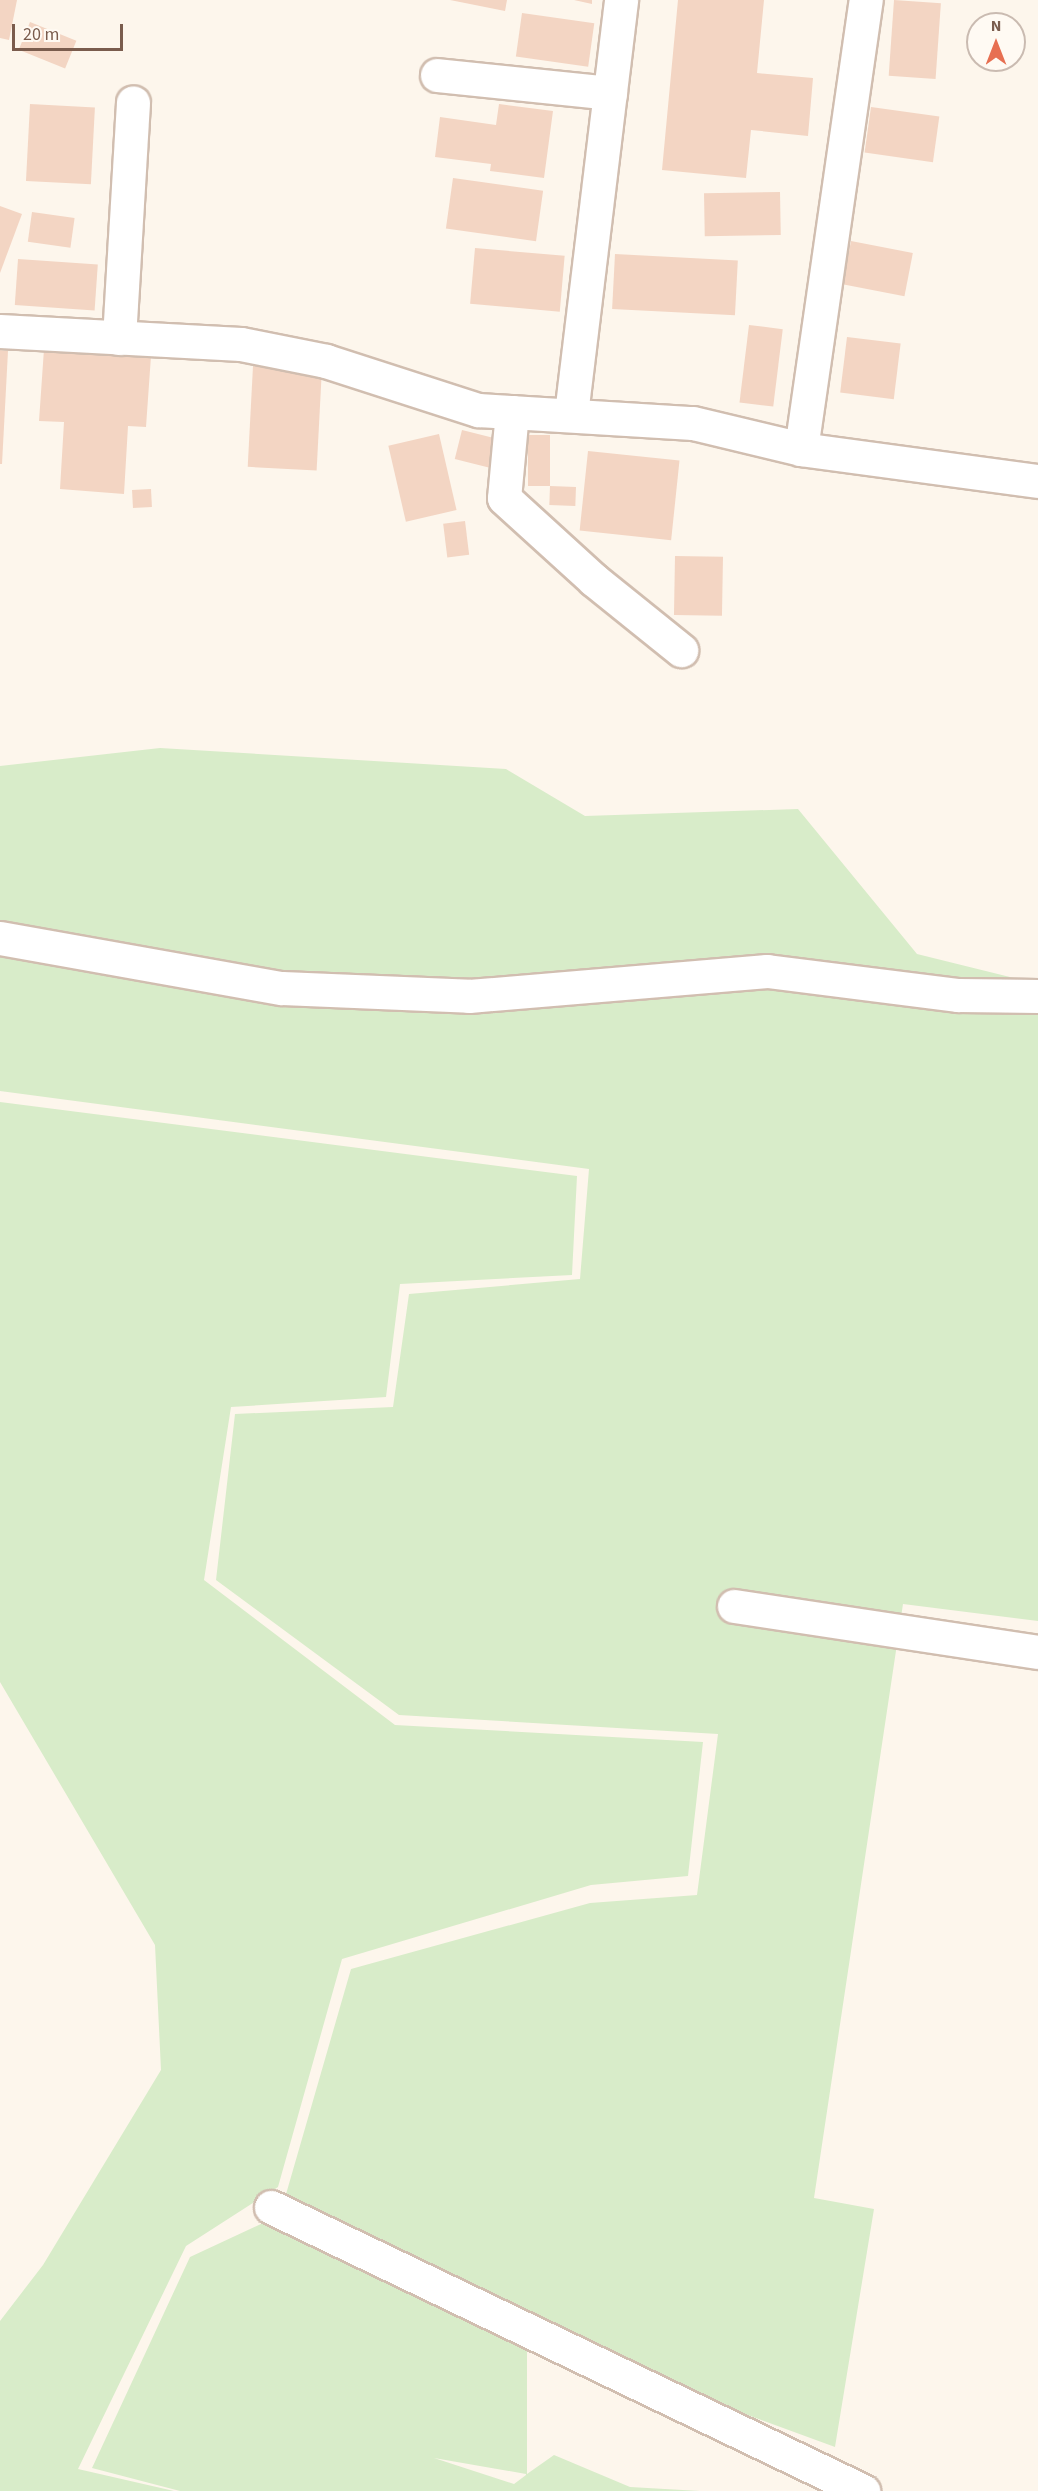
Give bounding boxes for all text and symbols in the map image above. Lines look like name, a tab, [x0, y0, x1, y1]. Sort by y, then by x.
scale bar	[15, 12, 126, 50]
north arrow	[966, 12, 1026, 72]
text: N	[991, 15, 1001, 37]
text: 20 m	[23, 22, 59, 47]

